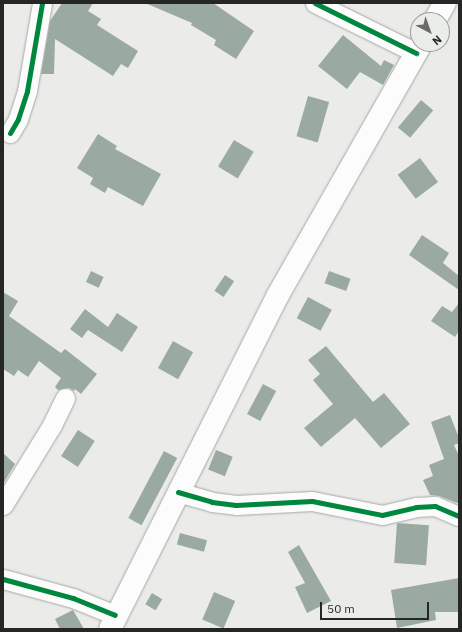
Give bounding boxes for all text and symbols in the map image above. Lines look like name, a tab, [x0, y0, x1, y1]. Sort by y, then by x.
north arrow	[410, 12, 450, 52]
text: N	[430, 32, 445, 48]
scale bar	[322, 594, 431, 620]
text: 50 m	[327, 601, 355, 616]

